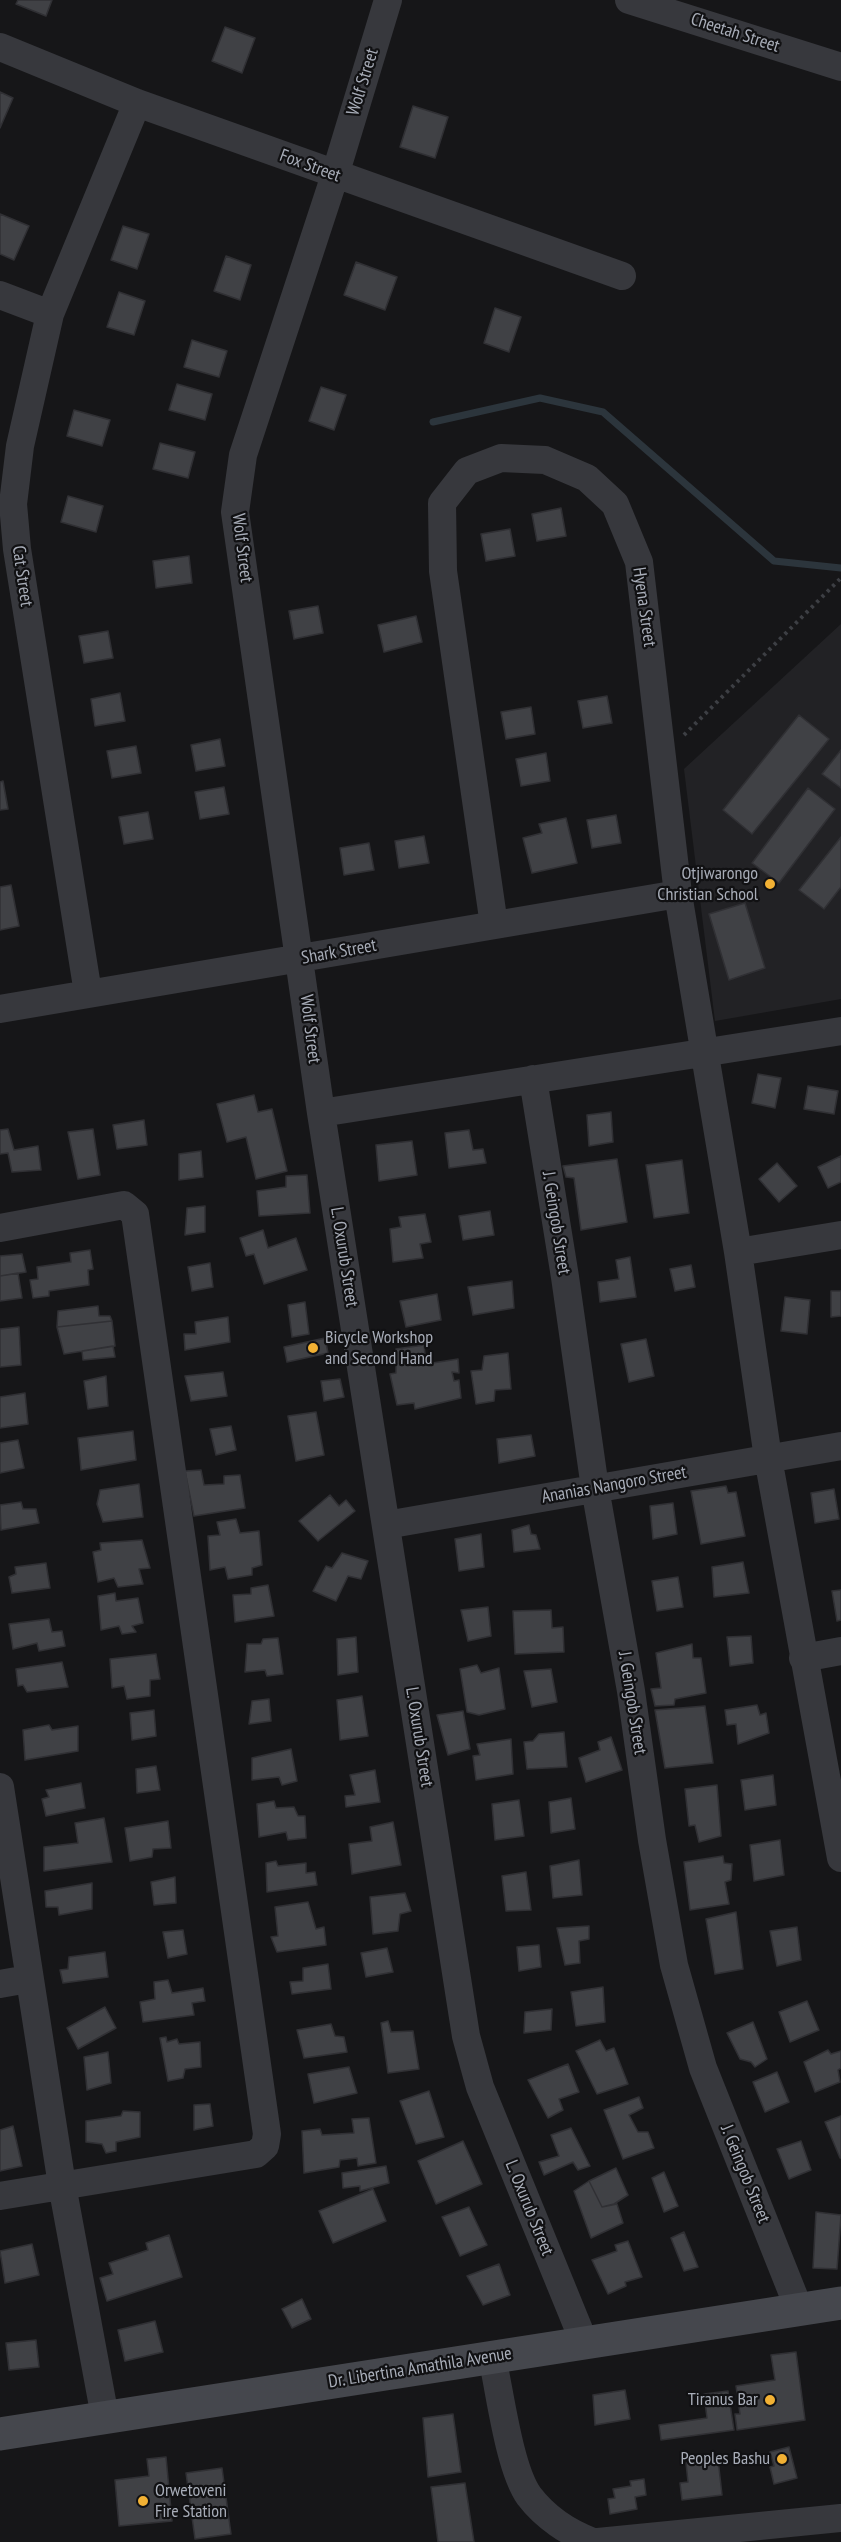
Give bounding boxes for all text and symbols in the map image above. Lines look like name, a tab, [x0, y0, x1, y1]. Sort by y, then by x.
street label: Cheetah Street	[688, 9, 782, 57]
street label: Wolf Street	[343, 46, 383, 118]
street label: Fox Street	[277, 145, 343, 187]
street label: Wolf Street	[227, 512, 257, 584]
street label: Cat Street	[7, 544, 37, 608]
street label: Hyena Street	[628, 566, 660, 648]
place label: Otjiwarongo Christian School	[657, 863, 758, 906]
marker: Otjiwarongo Christian School	[763, 877, 777, 891]
street label: Shark Street	[300, 935, 378, 969]
street label: Wolf Street	[295, 993, 325, 1065]
street label: J. Geingob Street	[537, 1170, 575, 1276]
street label: L. Oxurub Street	[325, 1206, 363, 1308]
place label: Bicycle Workshop and Second Hand	[325, 1327, 433, 1370]
marker: Bicycle Workshop and Second Hand	[306, 1341, 320, 1355]
street label: Ananias Nangoro Street	[540, 1462, 688, 1508]
street label: J. Geingob Street	[613, 1650, 651, 1756]
street label: L. Oxurub Street	[400, 1686, 438, 1788]
street label: J. Geingob Street	[716, 2122, 774, 2226]
street label: L. Oxurub Street	[500, 2157, 558, 2259]
street label: Dr. Libertina Amathila Avenue	[327, 2343, 513, 2393]
place label: Tiranus Bar	[688, 2389, 758, 2411]
marker: Tiranus Bar	[763, 2393, 777, 2407]
place label: Peoples Bashu	[680, 2448, 770, 2470]
marker: Peoples Bashu	[775, 2452, 789, 2466]
place label: Orwetoveni Fire Station	[155, 2480, 227, 2522]
marker: Orwetoveni Fire Station	[136, 2494, 150, 2508]

